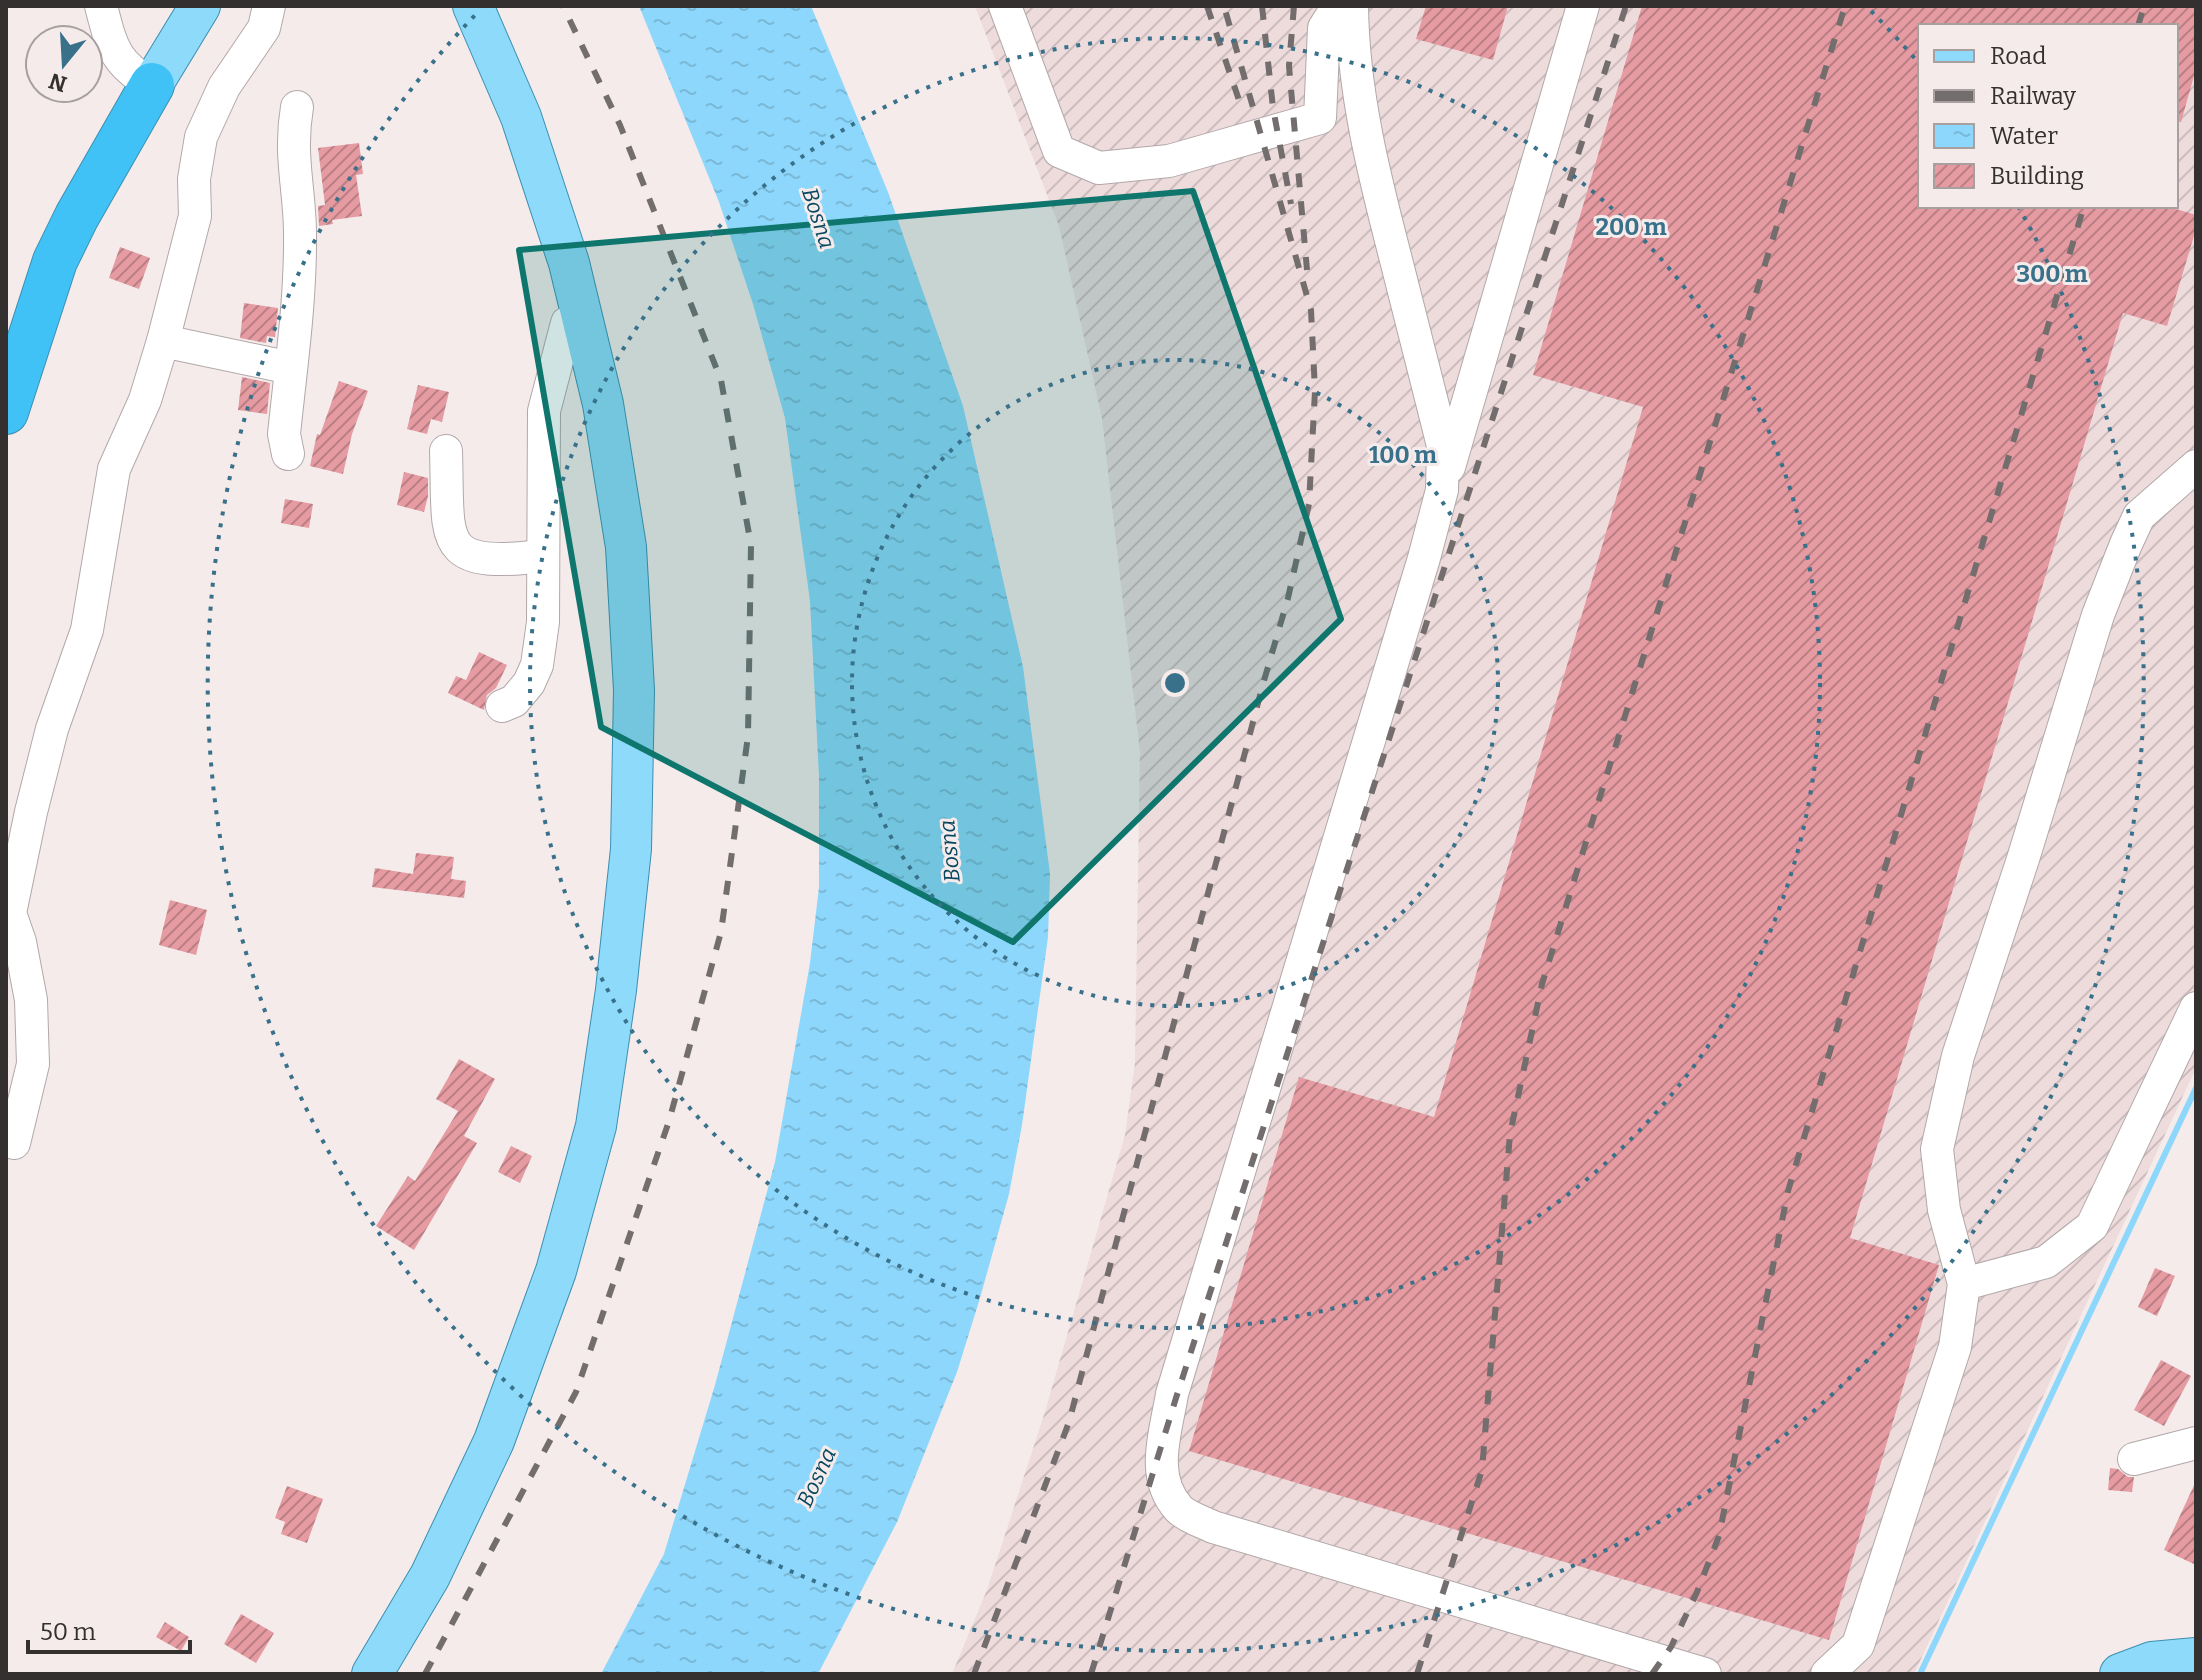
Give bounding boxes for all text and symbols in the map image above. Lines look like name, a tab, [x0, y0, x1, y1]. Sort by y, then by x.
north arrow	[24, 24, 104, 104]
legend	[1918, 24, 2178, 208]
text: Road	[1990, 42, 2046, 70]
text: N	[46, 67, 70, 98]
text: Railway	[1990, 82, 2076, 110]
text: Water	[1990, 122, 2058, 150]
text: Building	[1990, 162, 2084, 190]
water label: Bosna	[796, 184, 841, 252]
text: 200 m	[1595, 213, 1667, 241]
text: 300 m	[2016, 260, 2088, 288]
text: 100 m	[1369, 441, 1437, 469]
centre of rings	[1161, 669, 1189, 697]
water label: Bosna	[933, 819, 966, 883]
water label: Bosna	[791, 1443, 842, 1511]
scale bar	[28, 1604, 190, 1654]
text: 50 m	[40, 1618, 96, 1646]

